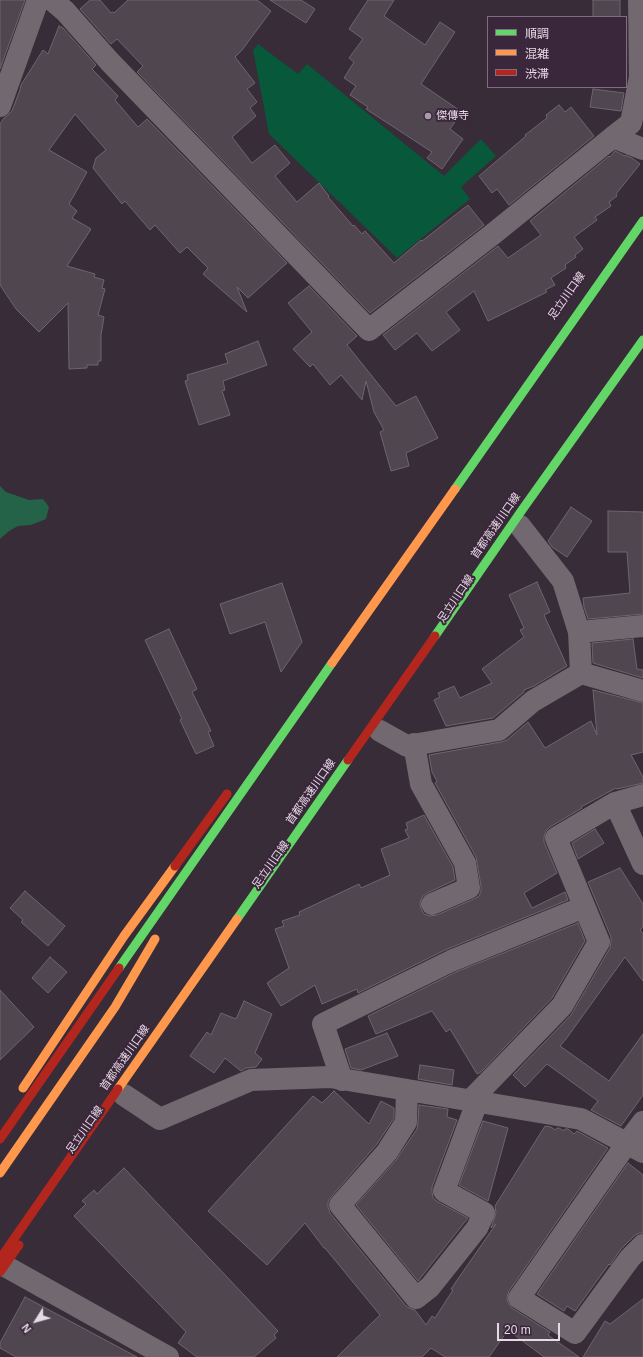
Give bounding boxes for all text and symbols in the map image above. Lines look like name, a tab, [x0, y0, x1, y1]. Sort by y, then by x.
legend	[487, 16, 627, 88]
text: 順調	[525, 27, 549, 41]
text: 混雑	[525, 47, 549, 61]
text: 渋滞	[525, 67, 549, 81]
place label: 傑傳寺	[436, 109, 469, 123]
marker: 傑傳寺	[423, 111, 433, 121]
street label: 足立川口線	[546, 270, 588, 322]
street label: 首都高速川口線	[469, 491, 523, 561]
street label: 足立川口線	[435, 573, 477, 625]
street label: 首都高速川口線	[284, 757, 338, 827]
street label: 足立川口線	[250, 839, 292, 891]
street label: 首都高速川口線	[98, 1023, 152, 1093]
street label: 足立川口線	[64, 1104, 106, 1156]
north arrow	[16, 1301, 56, 1341]
scale bar	[499, 1315, 562, 1341]
text: N	[19, 1321, 34, 1335]
text: 20 m	[504, 1323, 531, 1337]

